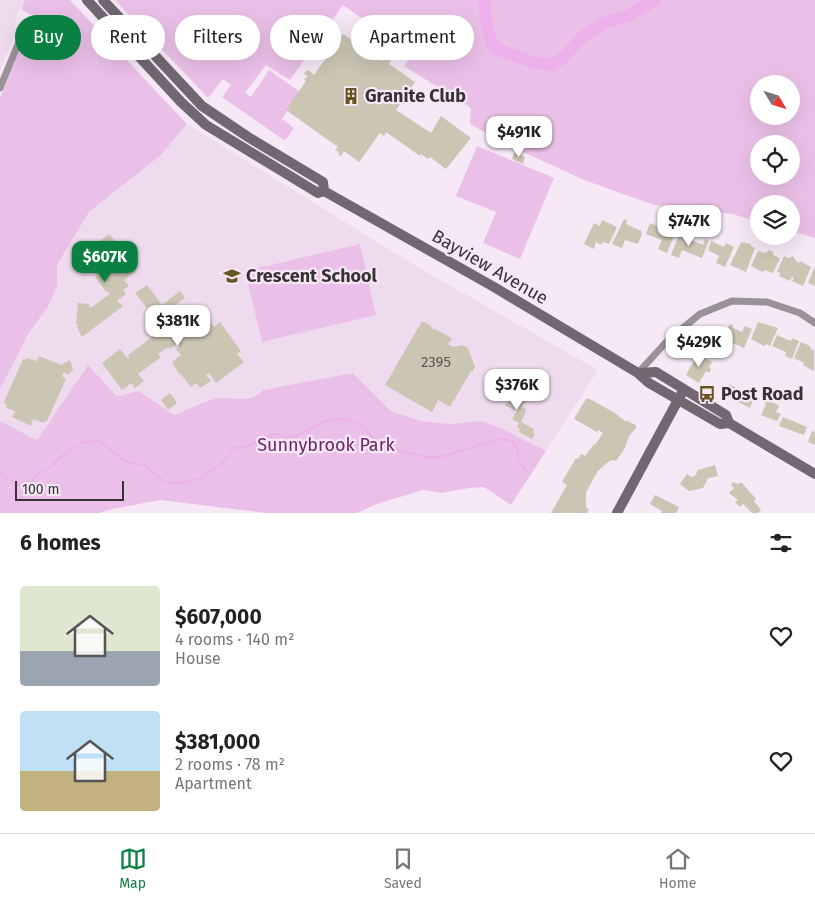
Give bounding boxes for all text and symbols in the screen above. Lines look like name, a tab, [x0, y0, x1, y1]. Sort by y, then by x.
chip: Buy	[15, 15, 81, 60]
chip: Rent	[91, 15, 165, 60]
chip: Filters	[175, 15, 260, 60]
chip: New	[270, 15, 341, 60]
chip: Apartment	[351, 15, 474, 60]
north arrow	[750, 75, 800, 125]
map controls	[750, 75, 800, 245]
place label: Granite Club	[365, 85, 466, 107]
building icon: Granite Club	[341, 86, 361, 106]
pin: $491K	[484, 116, 554, 158]
text: $491K	[497, 122, 541, 141]
button: locate	[750, 135, 800, 185]
button: layers	[750, 195, 800, 245]
pin: $747K	[654, 204, 724, 247]
text: $747K	[668, 211, 710, 230]
street label: Bayview Avenue	[428, 225, 552, 309]
pin: $607K	[70, 240, 140, 283]
text: $607K	[83, 247, 127, 266]
place label: Crescent School	[246, 265, 378, 287]
school or university icon: Crescent School	[222, 266, 242, 286]
pin: $381K	[143, 304, 213, 347]
text: $381K	[156, 311, 200, 330]
pin: $429K	[664, 326, 734, 368]
text: $429K	[677, 332, 721, 351]
house number: 2395	[421, 353, 451, 371]
pin: $376K	[482, 368, 552, 411]
text: $376K	[495, 375, 539, 394]
place label: Post Road	[721, 383, 804, 405]
bus stop icon: Post Road	[697, 384, 717, 404]
park label: Sunnybrook Park	[257, 434, 396, 456]
scale bar	[15, 478, 124, 501]
text: 100 m	[22, 481, 59, 498]
icon: filters	[767, 529, 795, 557]
text: 6 homes	[20, 530, 101, 556]
text: $607,000	[175, 604, 262, 630]
icon: home	[60, 606, 120, 666]
icon: heart	[767, 622, 795, 650]
text: 4 rooms · 140 m²	[175, 630, 294, 649]
text: House	[175, 649, 221, 668]
text: $381,000	[175, 729, 260, 755]
icon: home	[60, 731, 120, 791]
icon: heart	[767, 747, 795, 775]
text: 2 rooms · 78 m²	[175, 755, 285, 774]
text: Apartment	[175, 774, 252, 793]
tab: Map	[119, 845, 147, 892]
tab: Saved	[384, 845, 422, 892]
tab: Home	[659, 845, 696, 892]

